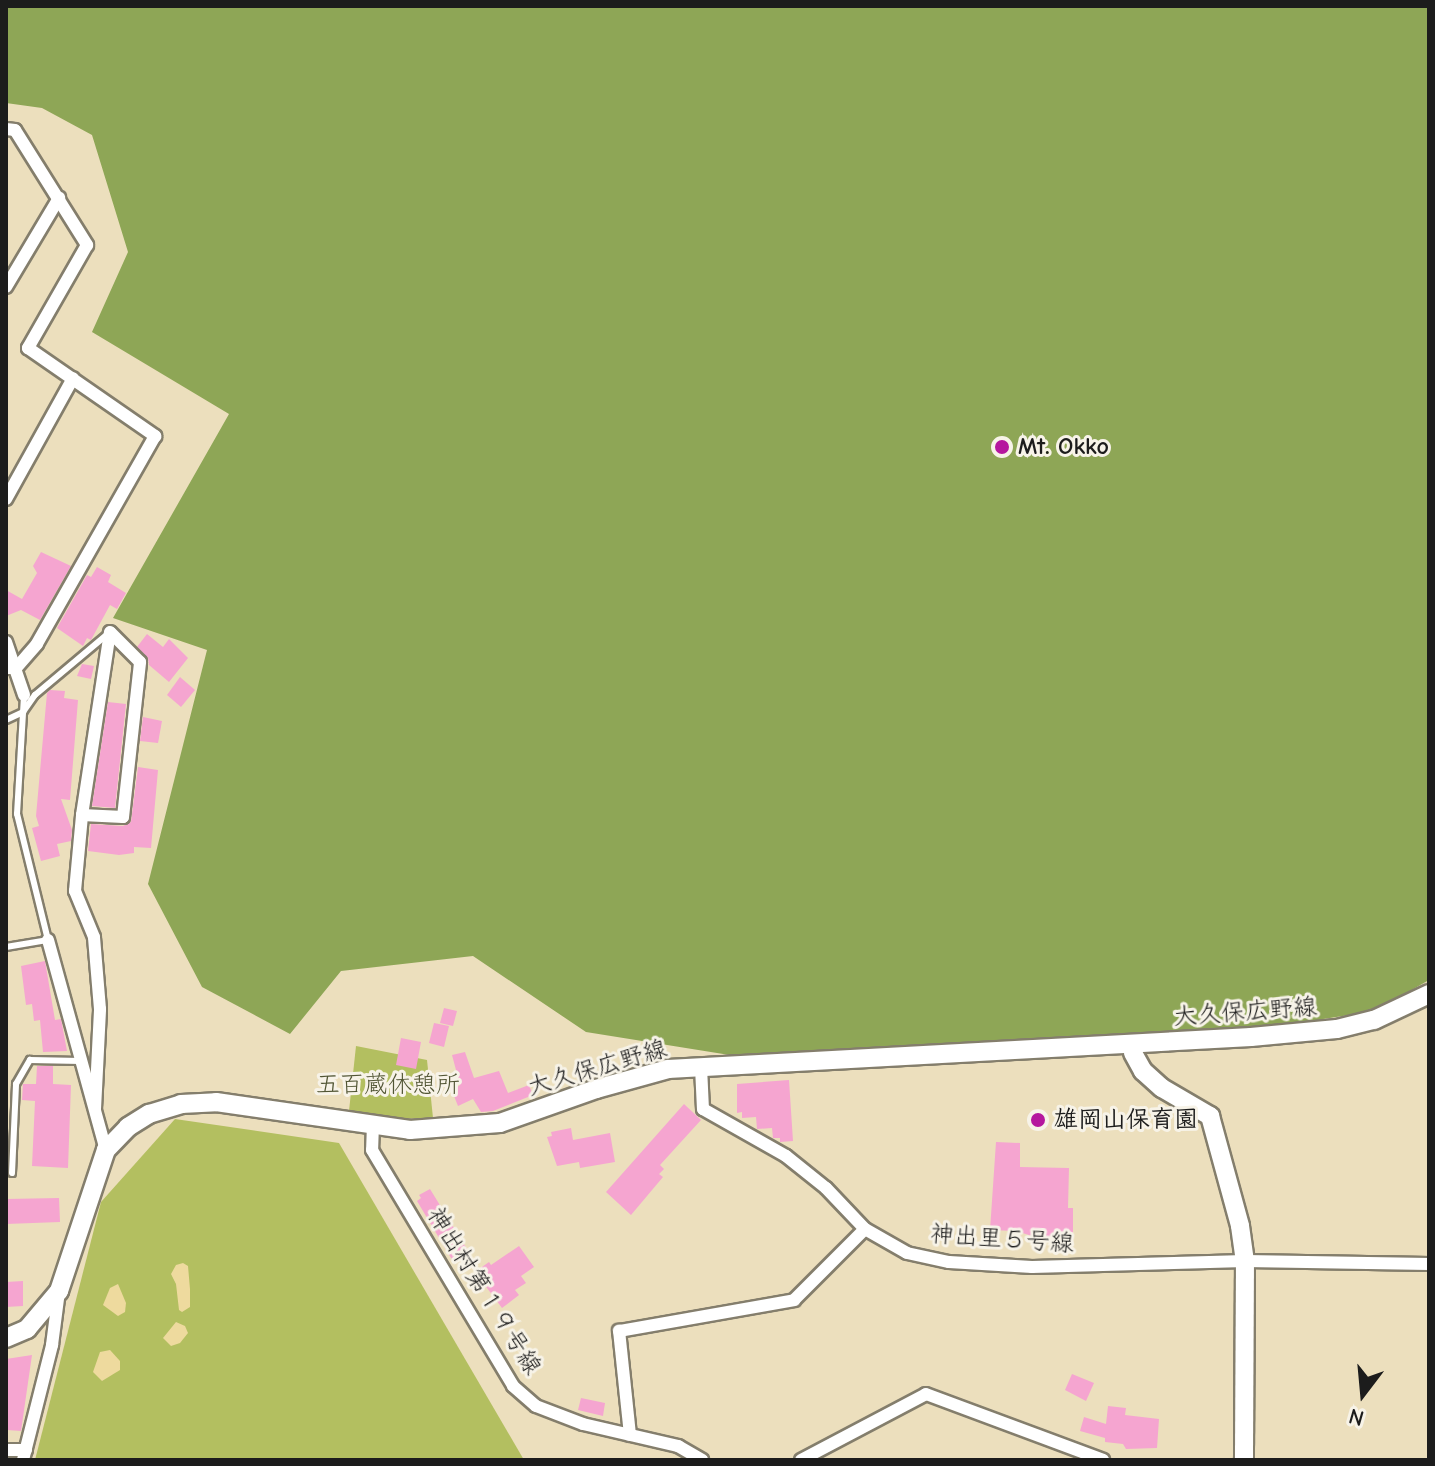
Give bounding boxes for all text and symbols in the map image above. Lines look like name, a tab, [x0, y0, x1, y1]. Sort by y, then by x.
place label: Mt. Okko	[1018, 433, 1109, 461]
marker: Mt. Okko	[993, 438, 1011, 456]
street label: 大久保広野線	[1172, 993, 1318, 1031]
street label: 大久保広野線	[524, 1034, 670, 1102]
park label: 五百蔵休憩所	[316, 1071, 460, 1099]
place label: 雄岡山保育園	[1054, 1106, 1198, 1134]
marker: 雄岡山保育園	[1029, 1111, 1047, 1129]
street label: 神出村第１９号線	[421, 1202, 547, 1380]
street label: 神出里５号線	[929, 1220, 1075, 1258]
north arrow	[1323, 1354, 1403, 1434]
text: N	[1346, 1403, 1367, 1432]

